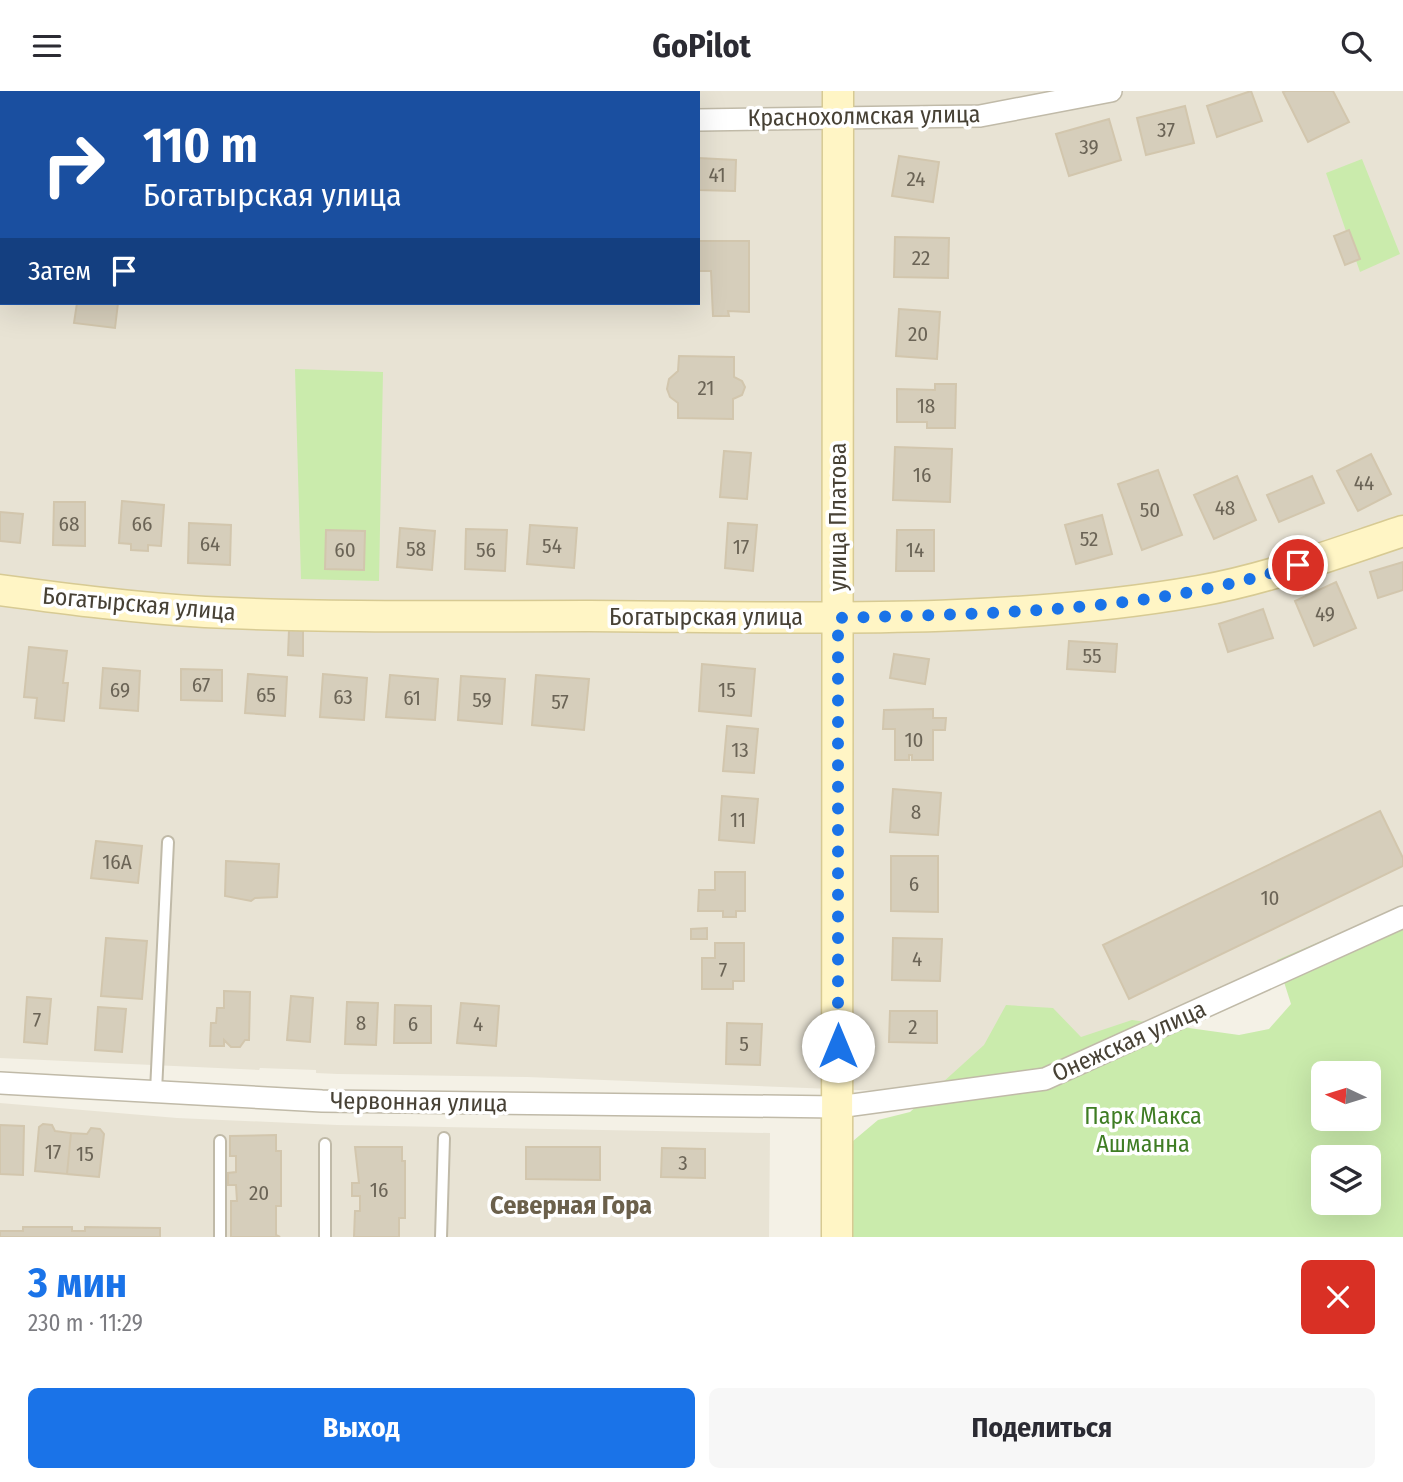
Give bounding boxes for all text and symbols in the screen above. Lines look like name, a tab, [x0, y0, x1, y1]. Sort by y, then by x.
icon: menu	[28, 27, 66, 65]
text: GoPilot	[652, 27, 751, 65]
icon: search	[1337, 27, 1375, 65]
street label: Краснохолмская улица	[747, 100, 981, 132]
text: 110 m	[143, 116, 258, 175]
house number: 37	[1157, 117, 1175, 143]
icon: right	[28, 119, 119, 210]
house number: 39	[1079, 134, 1099, 160]
house number: 41	[708, 162, 726, 188]
house number: 24	[906, 166, 926, 192]
text: Богатырская улица	[143, 176, 402, 214]
house number: 22	[912, 245, 930, 271]
icon: arrive	[105, 252, 143, 290]
text: Затем	[28, 256, 91, 287]
house number: 20	[908, 321, 928, 347]
house number: 21	[698, 375, 715, 401]
house number: 18	[917, 393, 935, 419]
street label: улица Платова	[824, 442, 852, 592]
house number: 16	[913, 462, 931, 488]
house number: 44	[1354, 470, 1374, 496]
house number: 48	[1215, 495, 1235, 521]
house number: 50	[1140, 497, 1160, 523]
house number: 68	[59, 511, 79, 537]
house number: 66	[132, 511, 152, 537]
house number: 52	[1080, 526, 1098, 552]
house number: 64	[200, 531, 220, 557]
house number: 54	[542, 533, 562, 559]
house number: 17	[733, 534, 749, 560]
pin	[1268, 535, 1328, 595]
house number: 58	[406, 536, 426, 562]
house number: 60	[334, 537, 356, 563]
house number: 56	[476, 537, 496, 563]
house number: 14	[906, 537, 924, 563]
icon: arrive	[1279, 546, 1317, 584]
street label: Богатырская улица	[41, 582, 237, 626]
house number: 49	[1315, 601, 1335, 627]
street label: Богатырская улица	[609, 603, 803, 631]
house number: 55	[1082, 643, 1102, 669]
house number: 67	[192, 672, 210, 698]
house number: 69	[110, 677, 130, 703]
house number: 15	[718, 677, 736, 703]
house number: 65	[256, 682, 276, 708]
house number: 63	[333, 684, 353, 710]
house number: 61	[403, 685, 421, 711]
house number: 59	[472, 687, 492, 713]
house number: 57	[551, 689, 569, 715]
house number: 10	[904, 727, 924, 753]
house number: 13	[731, 737, 749, 763]
house number: 8	[911, 799, 921, 825]
house number: 11	[730, 807, 746, 833]
house number: 16А	[102, 849, 132, 875]
house number: 6	[909, 871, 919, 897]
house number: 10	[1260, 885, 1280, 911]
house number: 4	[912, 946, 922, 972]
house number: 7	[719, 957, 727, 983]
street label: Онежская улица	[1048, 995, 1210, 1087]
house number: 7	[33, 1007, 41, 1033]
position arrow	[801, 1009, 875, 1083]
house number: 8	[356, 1010, 366, 1036]
house number: 6	[408, 1011, 418, 1037]
house number: 4	[473, 1011, 483, 1037]
house number: 2	[908, 1014, 918, 1040]
house number: 5	[739, 1031, 749, 1057]
north arrow	[1311, 1061, 1381, 1131]
map controls	[1311, 1061, 1381, 1215]
street label: Червонная улица	[330, 1086, 508, 1118]
park label: Парк Макса Ашманна	[1084, 1102, 1202, 1158]
house number: 17	[45, 1139, 61, 1165]
house number: 15	[76, 1141, 94, 1167]
button: layers	[1311, 1145, 1381, 1215]
house number: 3	[678, 1150, 688, 1176]
house number: 16	[370, 1177, 388, 1203]
house number: 20	[249, 1180, 269, 1206]
district label: Северная Гора	[490, 1190, 652, 1221]
text: 3 мин	[28, 1258, 127, 1308]
button: close	[1301, 1260, 1375, 1334]
text: 230 m · 11:29	[28, 1309, 143, 1337]
button: Выход	[28, 1388, 695, 1468]
button: Поделиться	[709, 1388, 1375, 1468]

